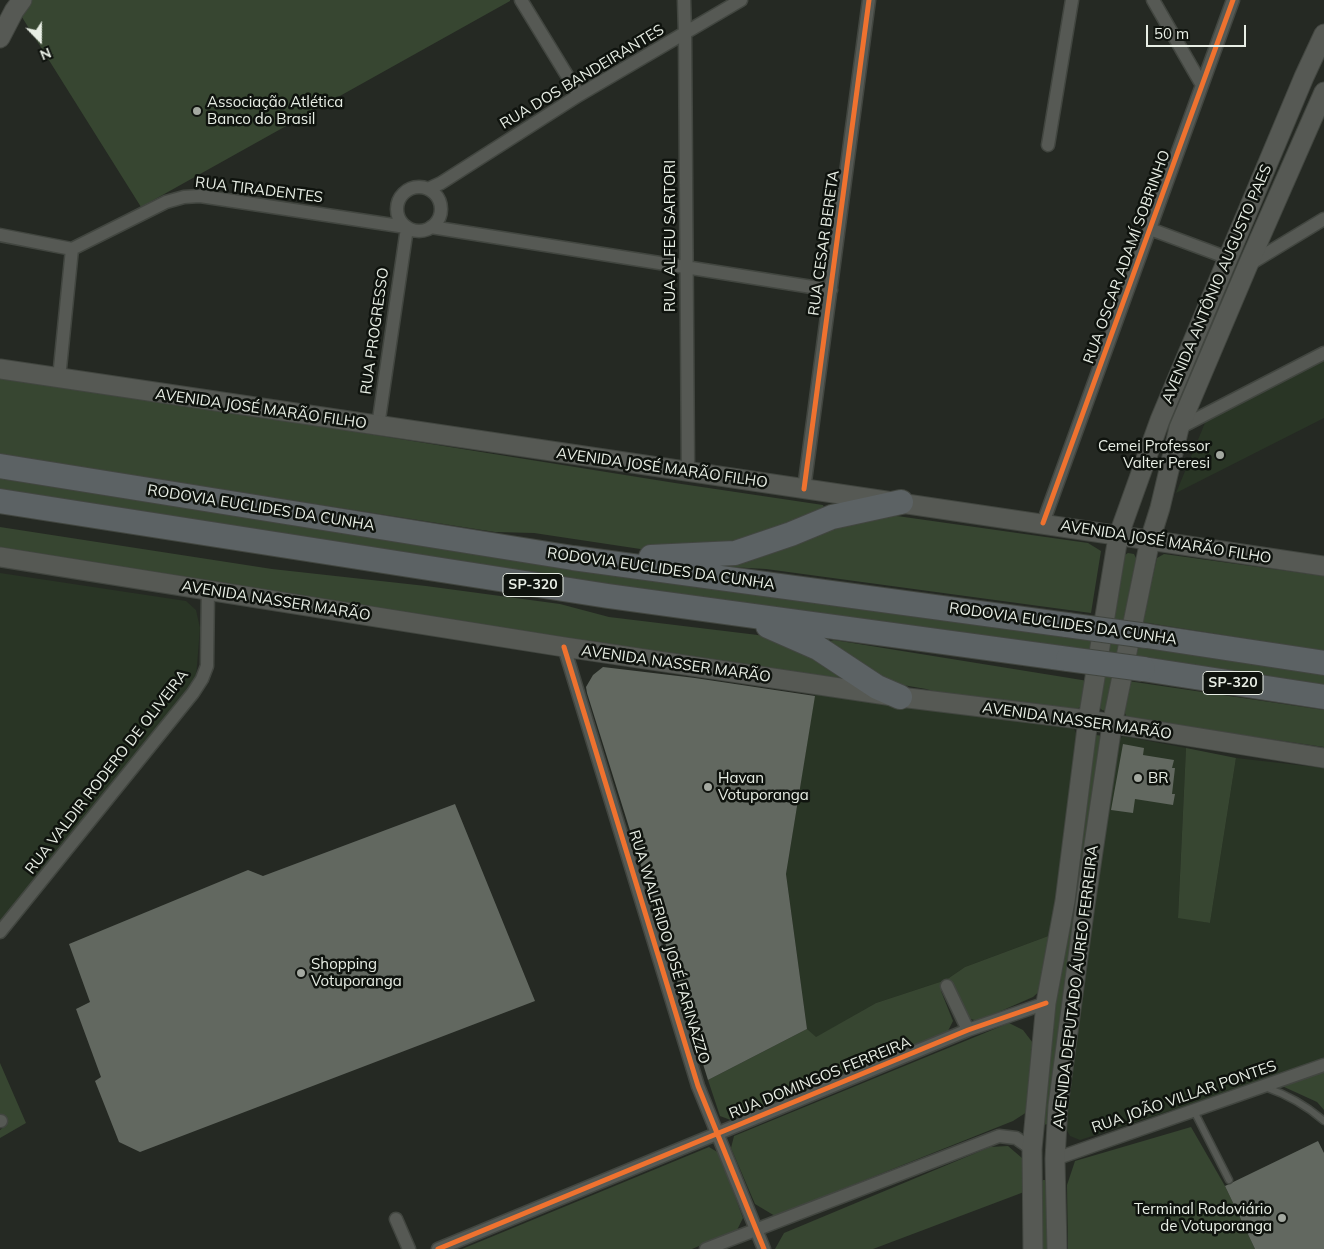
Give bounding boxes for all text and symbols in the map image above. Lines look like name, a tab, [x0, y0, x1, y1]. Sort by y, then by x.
north arrow	[15, 15, 65, 65]
scale bar	[1149, 15, 1249, 47]
street label: RUA DOS BANDEIRANTES	[497, 21, 667, 133]
text: 50 m	[1154, 24, 1189, 43]
text: N	[37, 44, 54, 64]
place label: Associação Atlética Banco do Brasil	[207, 93, 343, 128]
marker: Associação Atlética Banco do Brasil	[191, 105, 203, 117]
street label: RUA OSCAR ADAMÍ SOBRINHO	[1080, 148, 1174, 366]
street label: RUA ALFEU SARTORI	[661, 160, 679, 312]
street label: AVENIDA ANTÔNIO AUGUSTO PAES	[1158, 162, 1276, 406]
street label: RUA CESAR BERETA	[805, 169, 843, 317]
street label: RUA TIRADENTES	[194, 173, 324, 207]
street label: RUA PROGRESSO	[357, 266, 393, 396]
street label: AVENIDA JOSÉ MARÃO FILHO	[154, 385, 368, 433]
place label: Cemei Professor Valter Peresi	[1098, 437, 1210, 472]
street label: AVENIDA JOSÉ MARÃO FILHO	[555, 444, 769, 492]
marker: Cemei Professor Valter Peresi	[1214, 449, 1226, 461]
street label: RODOVIA EUCLIDES DA CUNHA	[146, 481, 376, 535]
street label: AVENIDA JOSÉ MARÃO FILHO	[1059, 516, 1273, 568]
street label: RODOVIA EUCLIDES DA CUNHA	[546, 544, 776, 594]
road number: SP-320	[503, 574, 563, 596]
street label: AVENIDA NASSER MARÃO	[180, 577, 372, 625]
street label: RODOVIA EUCLIDES DA CUNHA	[948, 599, 1178, 649]
street label: AVENIDA NASSER MARÃO	[580, 642, 772, 686]
street label: RUA VALDIR RODERO DE OLIVEIRA	[22, 666, 192, 878]
road number: SP-320	[1203, 671, 1263, 694]
street label: AVENIDA NASSER MARÃO	[981, 699, 1173, 743]
place label: Havan Votuporanga	[718, 769, 809, 804]
place label: BR	[1148, 769, 1169, 787]
marker: BR	[1132, 772, 1144, 784]
marker: Havan Votuporanga	[702, 781, 714, 793]
street label: RUA WALFRIDO JOSÉ FARINAZZO	[625, 828, 713, 1066]
street label: AVENIDA DEPUTADO ÁUREO FERREIRA	[1050, 844, 1102, 1130]
place label: Shopping Votuporanga	[311, 955, 402, 990]
marker: Shopping Votuporanga	[295, 967, 307, 979]
street label: RUA DOMINGOS FERREIRA	[726, 1033, 914, 1123]
street label: RUA JOÃO VILLAR PONTES	[1089, 1057, 1279, 1137]
place label: Terminal Rodoviário de Votuporanga	[1134, 1200, 1272, 1235]
marker: Terminal Rodoviário de Votuporanga	[1276, 1212, 1288, 1224]

